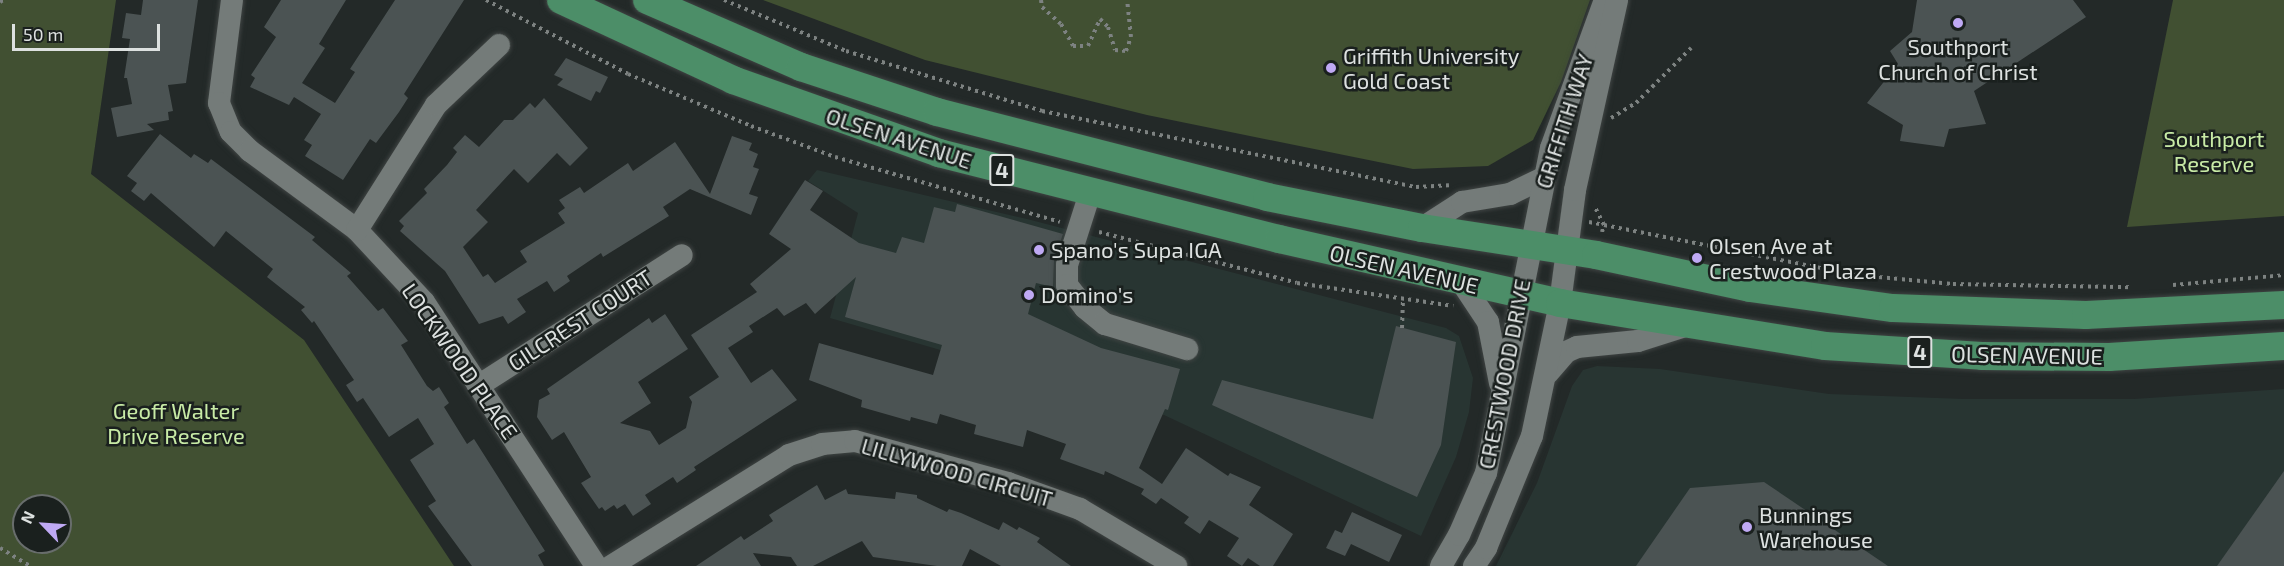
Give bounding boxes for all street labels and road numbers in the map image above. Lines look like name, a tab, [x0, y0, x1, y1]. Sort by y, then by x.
street label: GRIFFITH WAY	[1530, 50, 1598, 192]
street label: OLSEN AVENUE	[823, 102, 975, 174]
road number: 4	[988, 152, 1016, 188]
street label: OLSEN AVENUE	[1327, 239, 1481, 299]
street label: GILCREST COURT	[503, 264, 657, 376]
street label: CRESTWOOD DRIVE	[1473, 277, 1535, 471]
street label: LOCKWOOD PLACE	[397, 278, 523, 444]
road number: 4	[1906, 334, 1934, 370]
street label: OLSEN AVENUE	[1951, 340, 2103, 370]
street label: LILLYWOOD CIRCUIT	[858, 432, 1056, 512]

